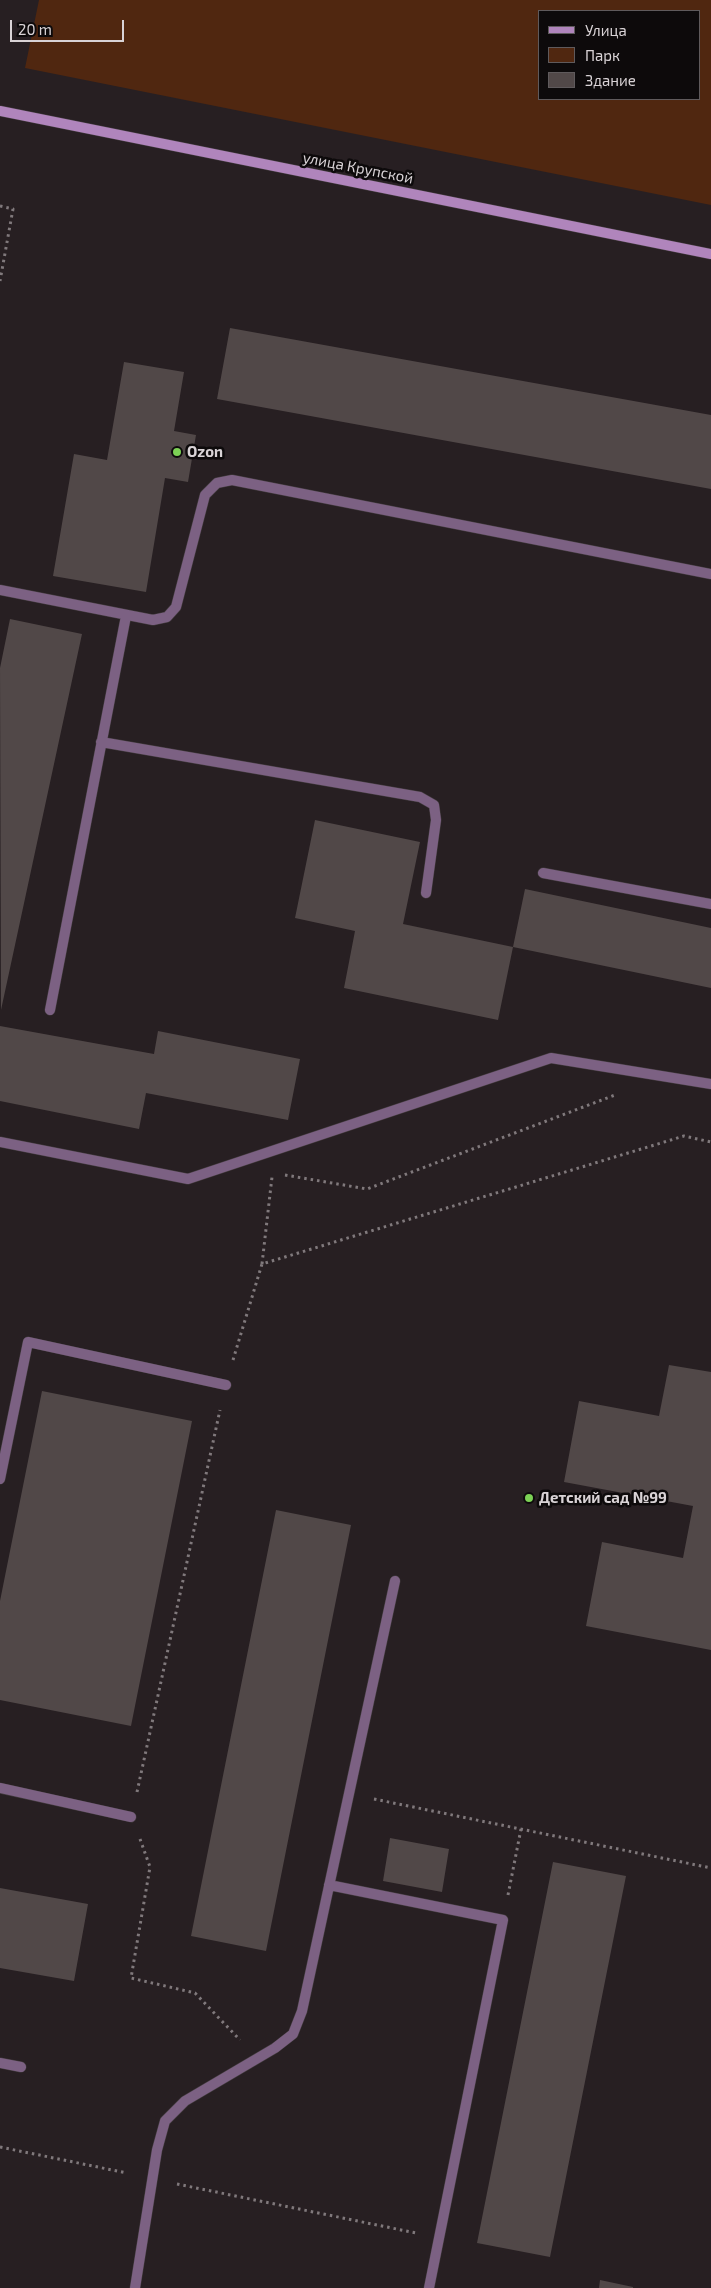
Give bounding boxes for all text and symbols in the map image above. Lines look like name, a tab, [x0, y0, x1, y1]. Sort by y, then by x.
scale bar	[12, 10, 126, 42]
legend	[538, 10, 701, 100]
text: 20 m	[18, 20, 52, 38]
text: Улица	[585, 21, 627, 39]
text: Парк	[585, 46, 620, 64]
text: Здание	[585, 71, 636, 89]
street label: улица Крупской	[301, 148, 415, 188]
place label: Ozon	[187, 443, 223, 461]
marker: Ozon	[171, 446, 183, 458]
place label: Детский сад №99	[539, 1489, 667, 1507]
marker: Детский сад №99	[523, 1492, 535, 1504]

